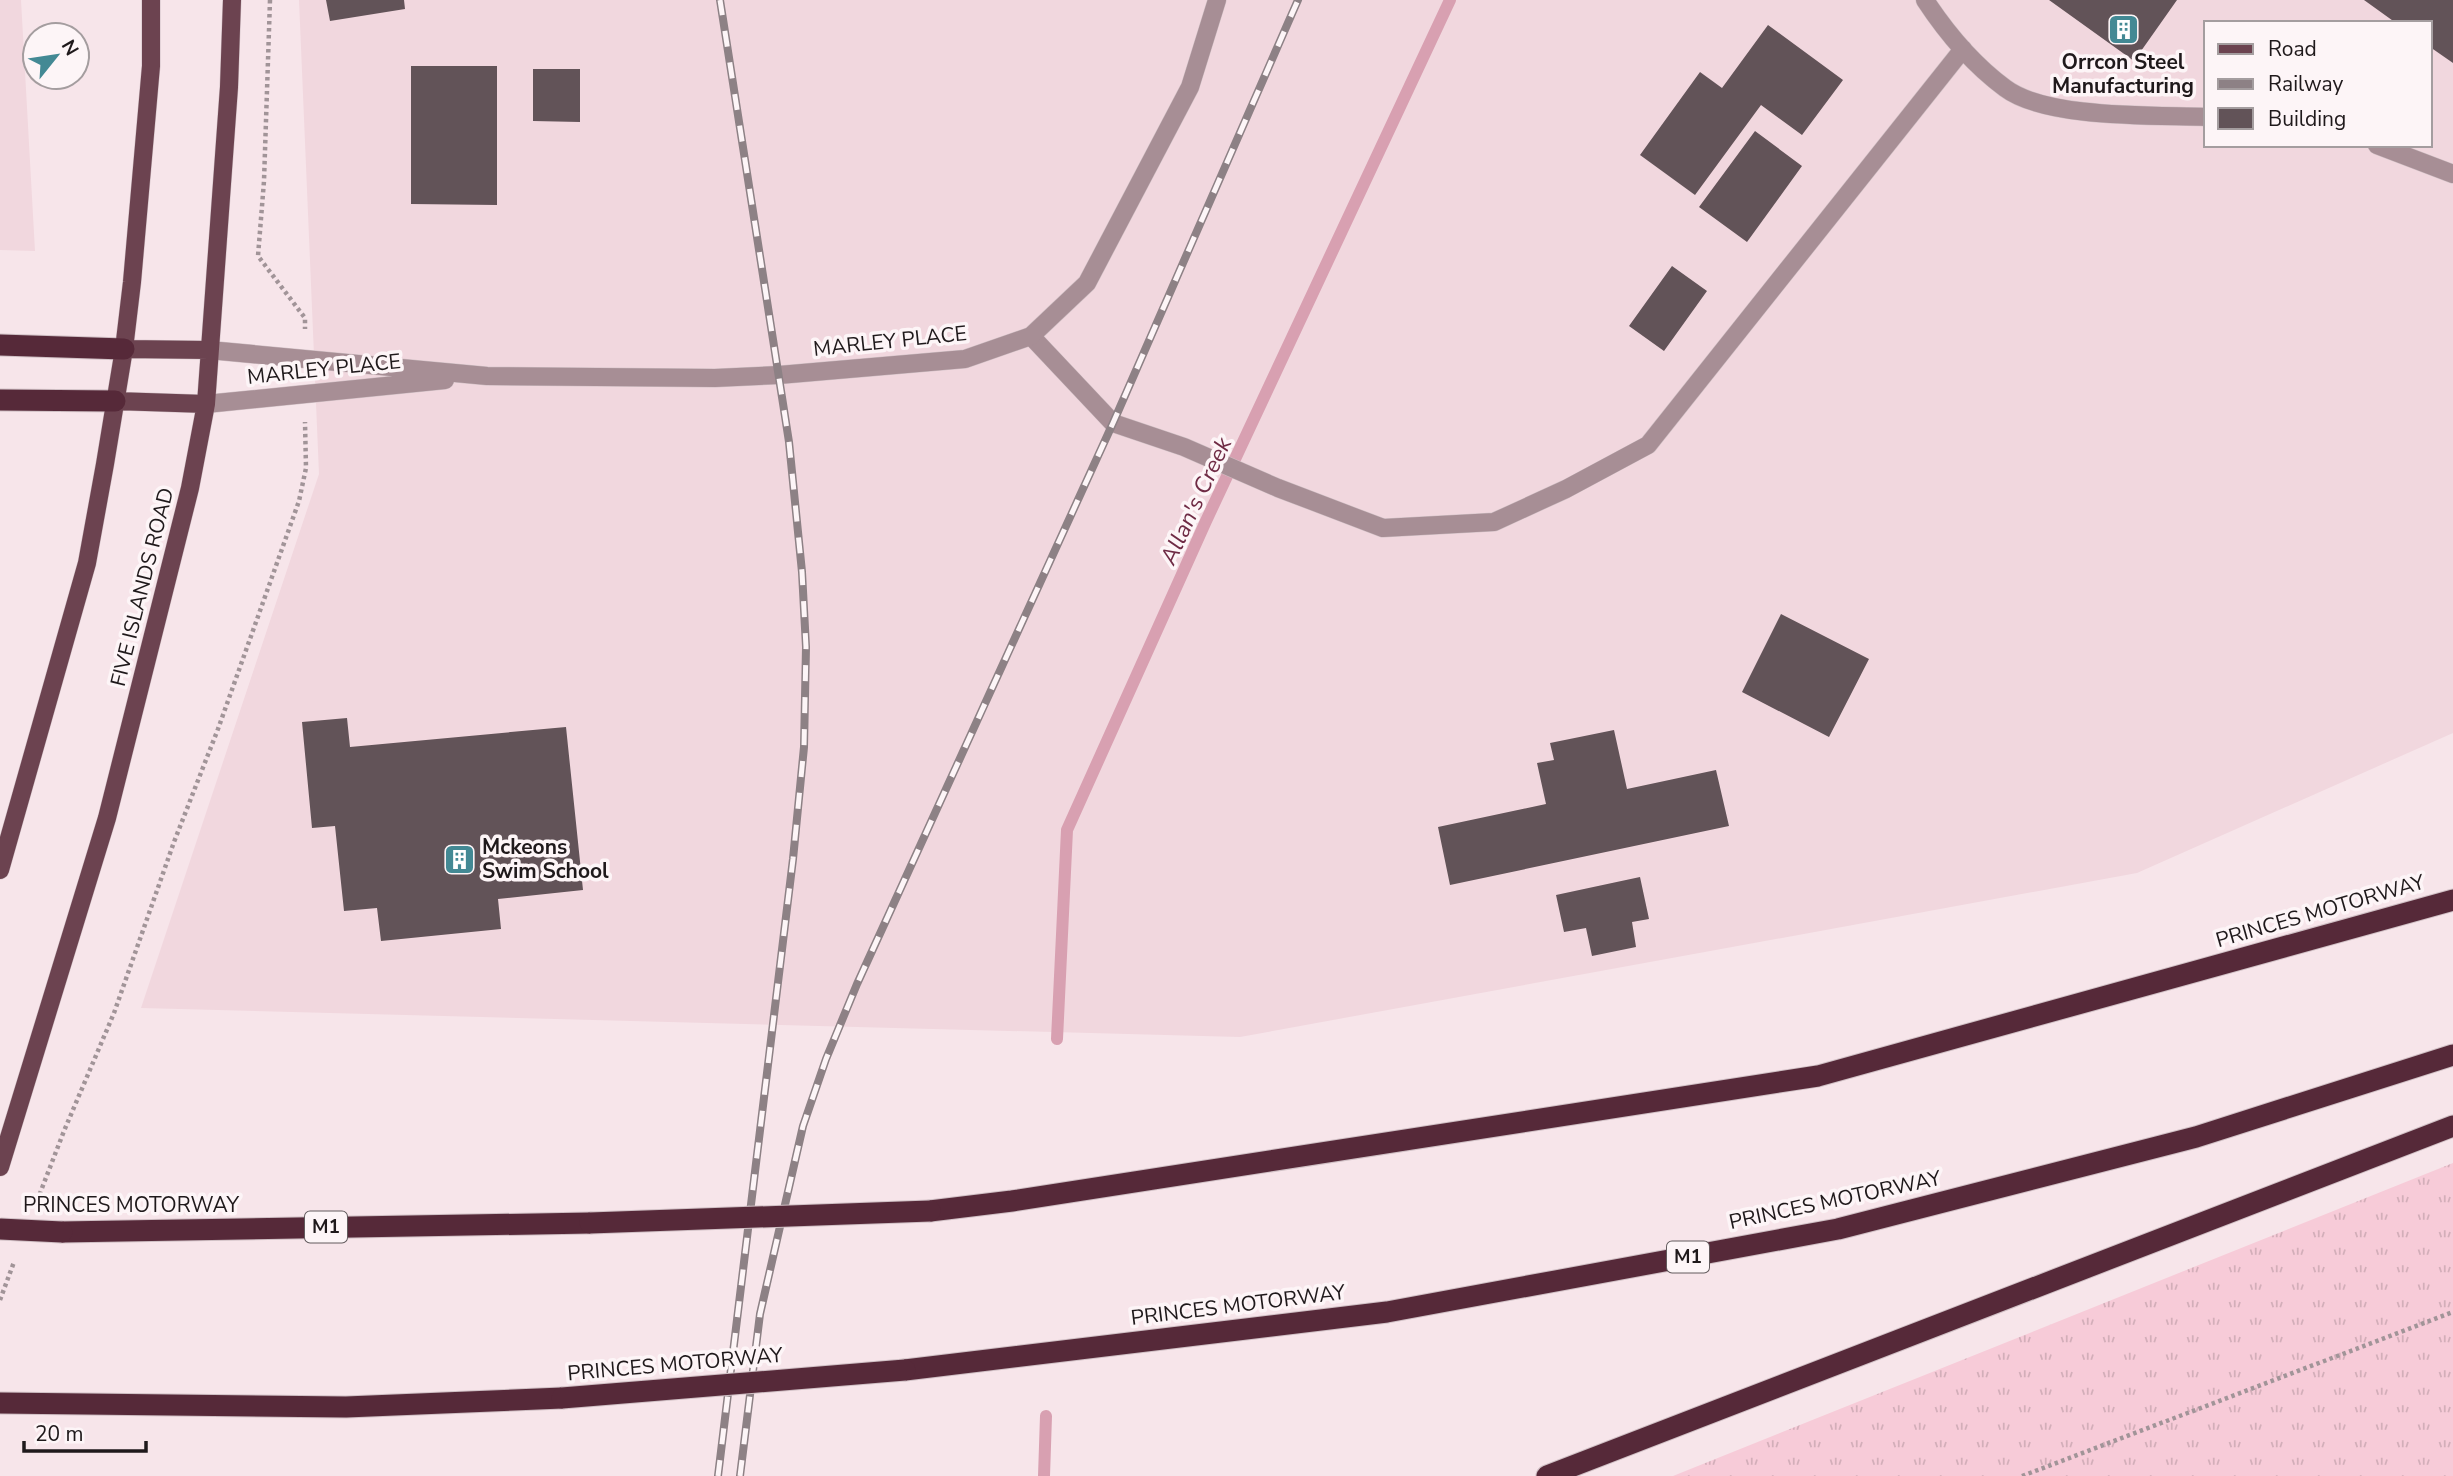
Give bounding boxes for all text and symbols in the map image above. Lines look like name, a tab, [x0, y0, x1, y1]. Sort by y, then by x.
building icon: Orrcon Steel Manufacturing	[2106, 13, 2140, 47]
north arrow	[21, 21, 91, 91]
legend	[2204, 21, 2432, 147]
text: N	[55, 35, 85, 61]
text: Road	[2268, 35, 2317, 63]
place label: Orrcon Steel Manufacturing	[2052, 48, 2194, 100]
text: Railway	[2268, 70, 2343, 98]
text: Building	[2268, 105, 2346, 133]
street label: MARLEY PLACE	[812, 319, 968, 363]
street label: MARLEY PLACE	[246, 347, 402, 391]
water label: Allan's Creek	[1153, 432, 1239, 571]
street label: FIVE ISLANDS ROAD	[104, 485, 180, 689]
place label: Mckeons Swim School	[482, 833, 609, 885]
building icon: Mckeons Swim School	[442, 842, 476, 876]
street label: PRINCES MOTORWAY	[2212, 868, 2428, 954]
street label: PRINCES MOTORWAY	[1726, 1164, 1944, 1236]
street label: PRINCES MOTORWAY	[23, 1191, 239, 1219]
road number: M1	[305, 1212, 347, 1242]
road number: M1	[1667, 1242, 1709, 1273]
street label: PRINCES MOTORWAY	[1129, 1278, 1347, 1332]
street label: PRINCES MOTORWAY	[566, 1341, 784, 1387]
scale bar	[24, 1410, 147, 1454]
text: 20 m	[35, 1420, 84, 1448]

